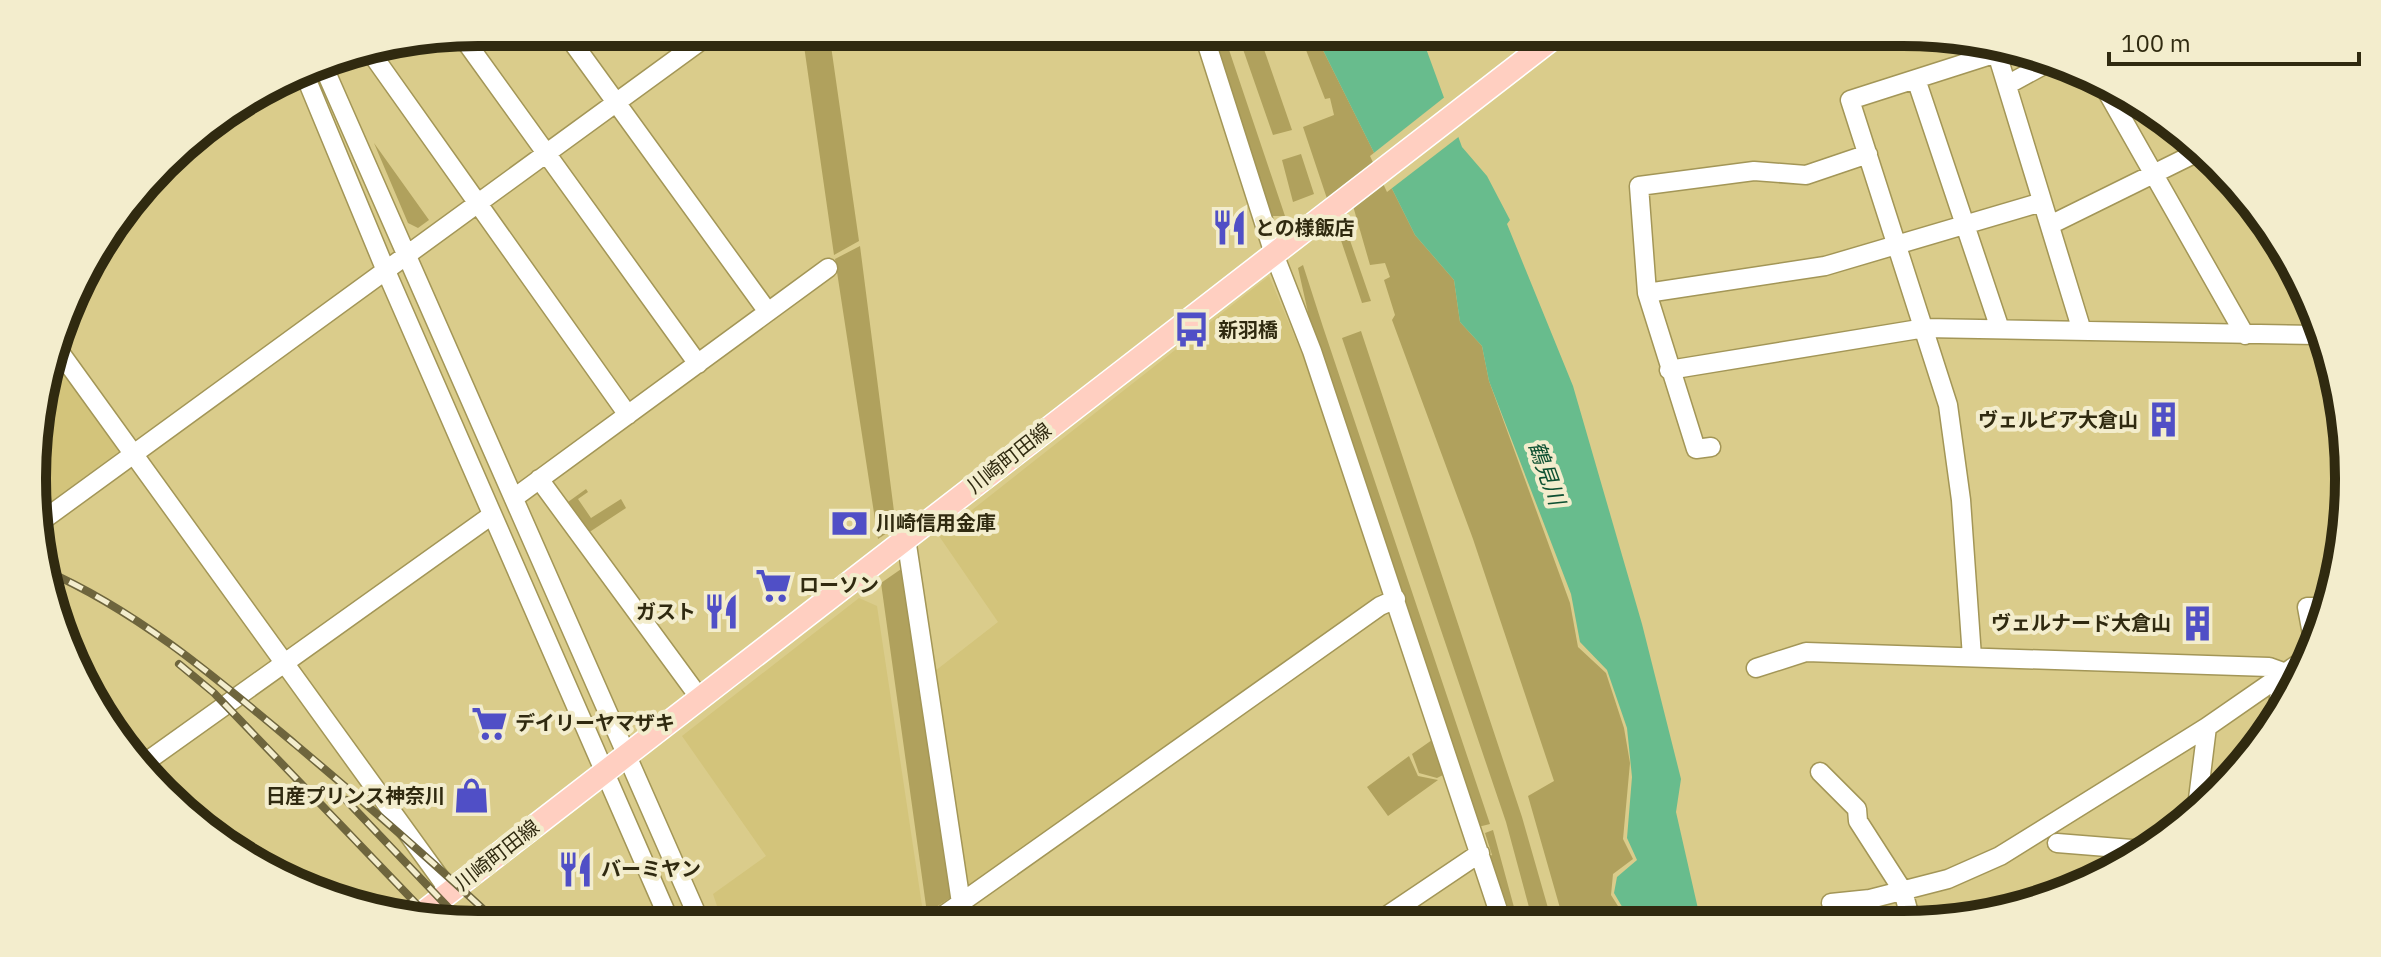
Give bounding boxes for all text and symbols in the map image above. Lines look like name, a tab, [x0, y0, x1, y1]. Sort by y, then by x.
scale bar	[2109, 16, 2359, 66]
text: 100 m	[2121, 27, 2191, 59]
restaurant icon: との様飯店	[1210, 209, 1248, 247]
place label: との様飯店	[1255, 214, 1355, 241]
bus stop icon: 新羽橋	[1173, 311, 1211, 349]
place label: 新羽橋	[1218, 316, 1278, 343]
building icon: ヴェルピア大倉山	[2145, 401, 2183, 439]
place label: ヴェルピア大倉山	[1978, 406, 2138, 433]
street label: 川崎町田線	[961, 416, 1056, 499]
water label: 鶴見川	[1523, 437, 1573, 511]
bank icon: 川崎信用金庫	[831, 504, 869, 542]
place label: 川崎信用金庫	[876, 509, 996, 536]
supermarket icon: ローソン	[754, 566, 792, 604]
place label: ローソン	[799, 571, 879, 598]
restaurant icon: ガスト	[703, 593, 741, 631]
place label: ガスト	[636, 598, 696, 625]
building icon: ヴェルナード大倉山	[2178, 604, 2216, 642]
place label: ヴェルナード大倉山	[1991, 609, 2171, 636]
supermarket icon: デイリーヤマザキ	[470, 704, 508, 742]
place label: デイリーヤマザキ	[515, 709, 675, 736]
shop icon: 日産プリンス神奈川	[452, 777, 490, 815]
place label: 日産プリンス神奈川	[265, 782, 445, 809]
street label: 川崎町田線	[449, 813, 544, 896]
restaurant icon: バーミヤン	[556, 850, 594, 888]
place label: バーミヤン	[601, 855, 701, 882]

